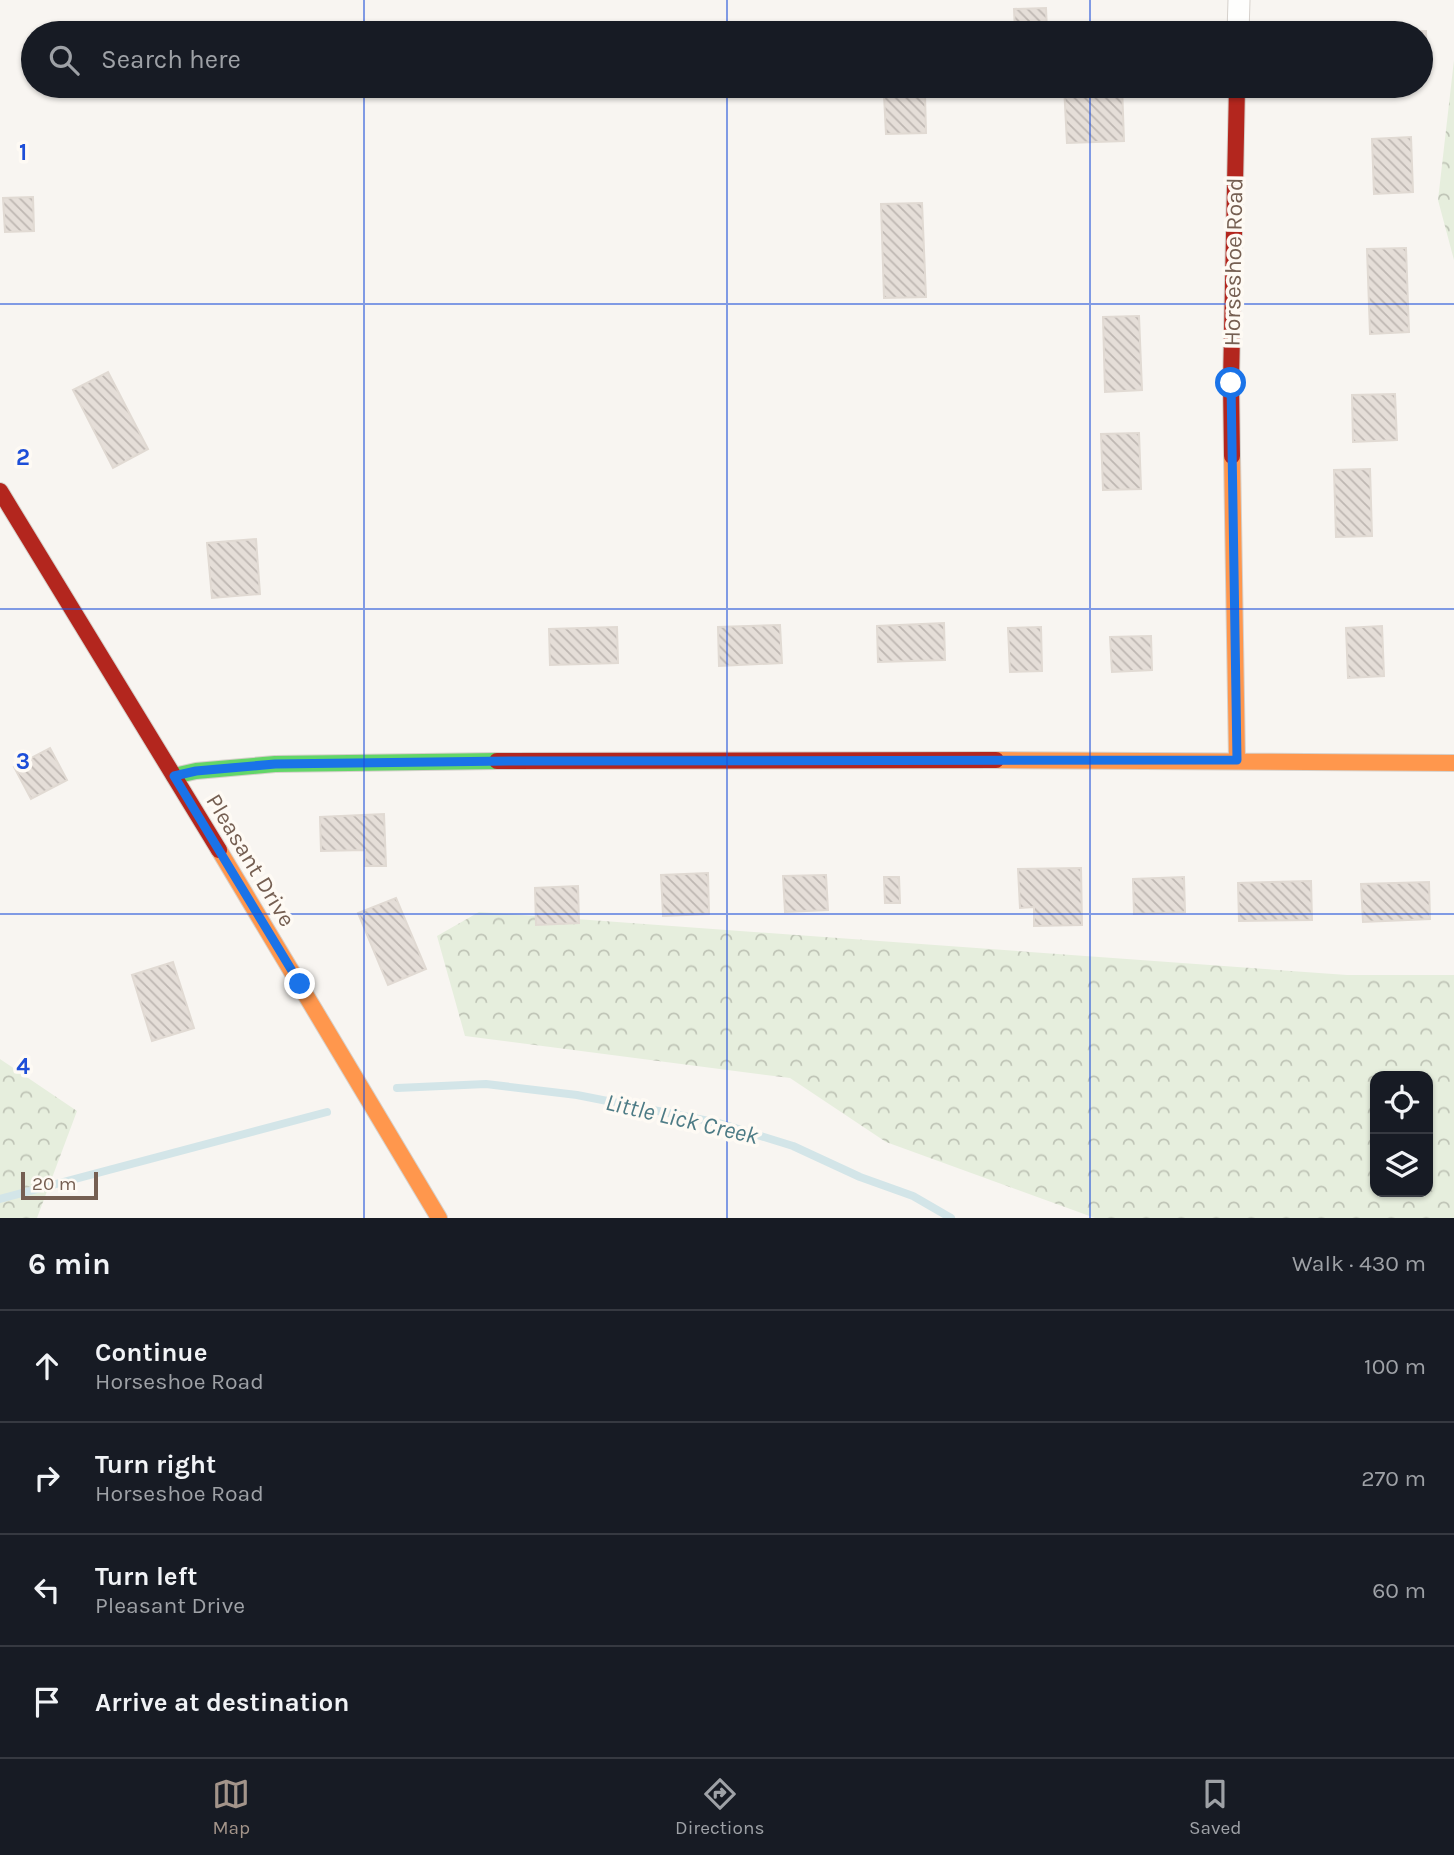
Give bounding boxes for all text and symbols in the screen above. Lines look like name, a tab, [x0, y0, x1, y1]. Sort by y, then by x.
search box	[21, 21, 1433, 98]
icon: search	[45, 41, 83, 79]
text: Search here	[101, 44, 241, 75]
text: 1	[19, 139, 27, 166]
street label: Horseshoe Road	[1219, 177, 1248, 347]
route start	[1215, 367, 1246, 398]
text: 2	[16, 444, 30, 471]
text: 3	[16, 748, 30, 775]
street label: Pleasant Drive	[200, 789, 301, 932]
route end	[284, 968, 315, 999]
text: 4	[16, 1053, 30, 1080]
map controls	[1370, 1071, 1433, 1197]
button: locate	[1370, 1071, 1433, 1134]
water label: Little Lick Creek	[603, 1088, 762, 1150]
button: layers	[1370, 1134, 1433, 1197]
scale bar	[21, 1169, 98, 1201]
text: 20 m	[32, 1173, 77, 1195]
text: 6 min	[28, 1246, 111, 1282]
text: Walk · 430 m	[1292, 1250, 1426, 1277]
text: Continue	[95, 1337, 207, 1368]
icon: ahead	[28, 1347, 66, 1385]
text: 100 m	[1364, 1353, 1426, 1380]
text: Horseshoe Road	[95, 1368, 264, 1395]
text: Turn right	[95, 1449, 216, 1480]
icon: right	[28, 1459, 66, 1497]
text: 270 m	[1361, 1465, 1426, 1492]
text: Horseshoe Road	[95, 1480, 264, 1507]
text: Turn left	[95, 1561, 197, 1592]
icon: left	[28, 1571, 66, 1609]
text: 60 m	[1372, 1577, 1426, 1604]
text: Pleasant Drive	[95, 1592, 245, 1619]
icon: arrive	[28, 1683, 66, 1721]
text: Arrive at destination	[95, 1687, 349, 1718]
tab: Map	[212, 1775, 250, 1839]
tab: Directions	[675, 1775, 764, 1839]
tab: Saved	[1189, 1775, 1242, 1839]

